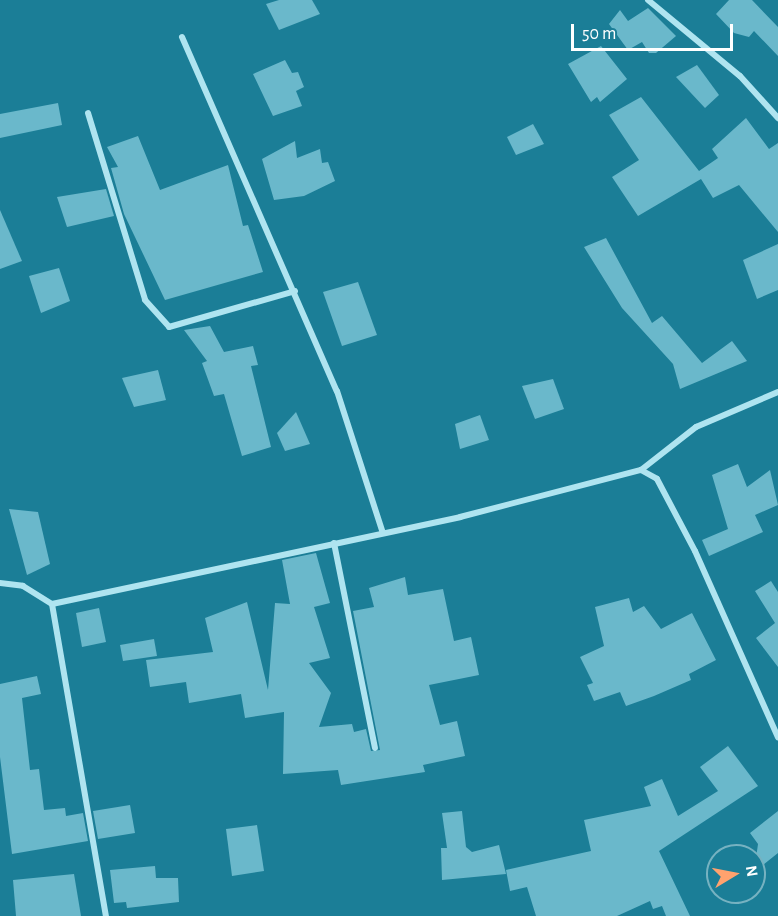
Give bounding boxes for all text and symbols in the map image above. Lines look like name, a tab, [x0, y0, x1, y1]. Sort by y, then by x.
scale bar	[574, 12, 736, 50]
text: 50 m	[582, 25, 616, 43]
north arrow	[706, 844, 766, 904]
text: N	[743, 864, 761, 878]

